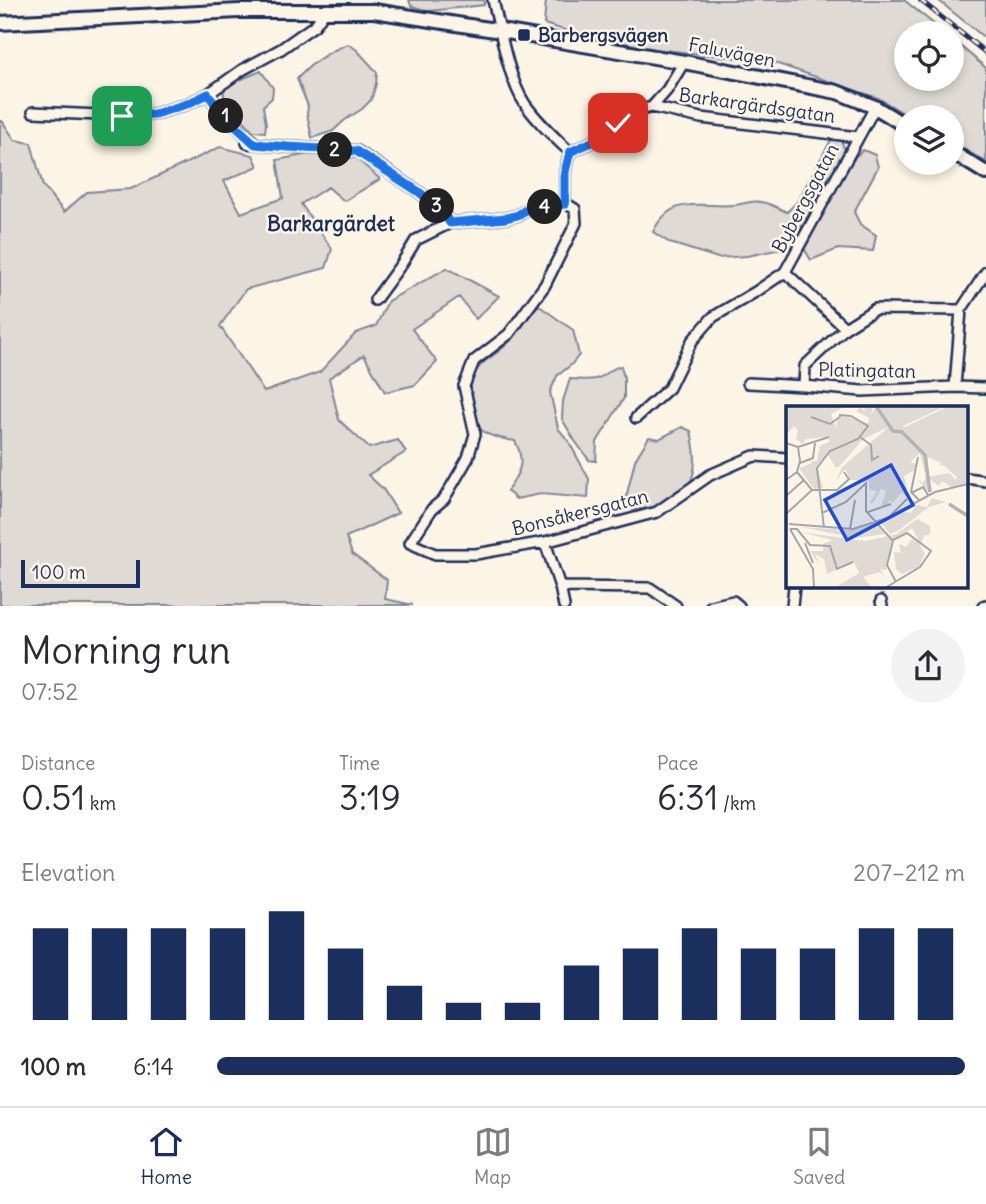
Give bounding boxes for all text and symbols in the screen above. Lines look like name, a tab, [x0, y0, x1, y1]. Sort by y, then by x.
map controls	[894, 21, 964, 175]
button: locate	[894, 21, 964, 91]
place label: Barbergsvägen	[538, 23, 668, 47]
marker: Barbergsvägen	[516, 27, 532, 43]
street label: Faluvägen	[687, 32, 777, 72]
street label: Barkargärdsgatan	[677, 82, 837, 128]
pin	[92, 86, 152, 146]
pin	[588, 93, 648, 153]
icon: arrive	[103, 97, 141, 135]
pin: 1	[208, 99, 244, 134]
text: 1	[222, 103, 229, 127]
icon: check	[599, 104, 637, 142]
button: layers	[894, 105, 964, 175]
pin: 2	[318, 132, 352, 168]
text: 2	[329, 137, 340, 161]
street label: Bybergsgatan	[766, 139, 844, 257]
pin: 3	[420, 188, 454, 224]
pin: 4	[528, 190, 562, 224]
text: 3	[431, 193, 442, 217]
text: 4	[539, 194, 550, 218]
district label: Barkargärdet	[267, 210, 396, 237]
street label: Platingatan	[818, 357, 916, 383]
inset map	[786, 406, 968, 588]
street label: Bonsåkersgatan	[509, 483, 651, 541]
scale bar	[21, 556, 140, 588]
text: 100 m	[32, 560, 86, 584]
text: Morning run	[21, 627, 231, 674]
button: share	[891, 629, 965, 703]
text: 07:52	[21, 677, 78, 706]
text: Distance	[21, 751, 95, 775]
text: Time	[339, 751, 380, 775]
text: Pace	[657, 751, 698, 775]
text: 0.51	[21, 775, 85, 819]
text: 3:19	[339, 775, 401, 819]
text: 6:31	[657, 775, 719, 819]
text: km	[85, 791, 116, 815]
text: /km	[719, 791, 756, 815]
text: Elevation	[21, 858, 115, 887]
text: 207–212 m	[853, 858, 965, 887]
text: 100 m	[21, 1052, 86, 1081]
text: 6:14	[133, 1052, 174, 1081]
tab: Home	[141, 1123, 192, 1189]
tab: Map	[474, 1123, 512, 1189]
tab: Saved	[793, 1123, 845, 1189]

